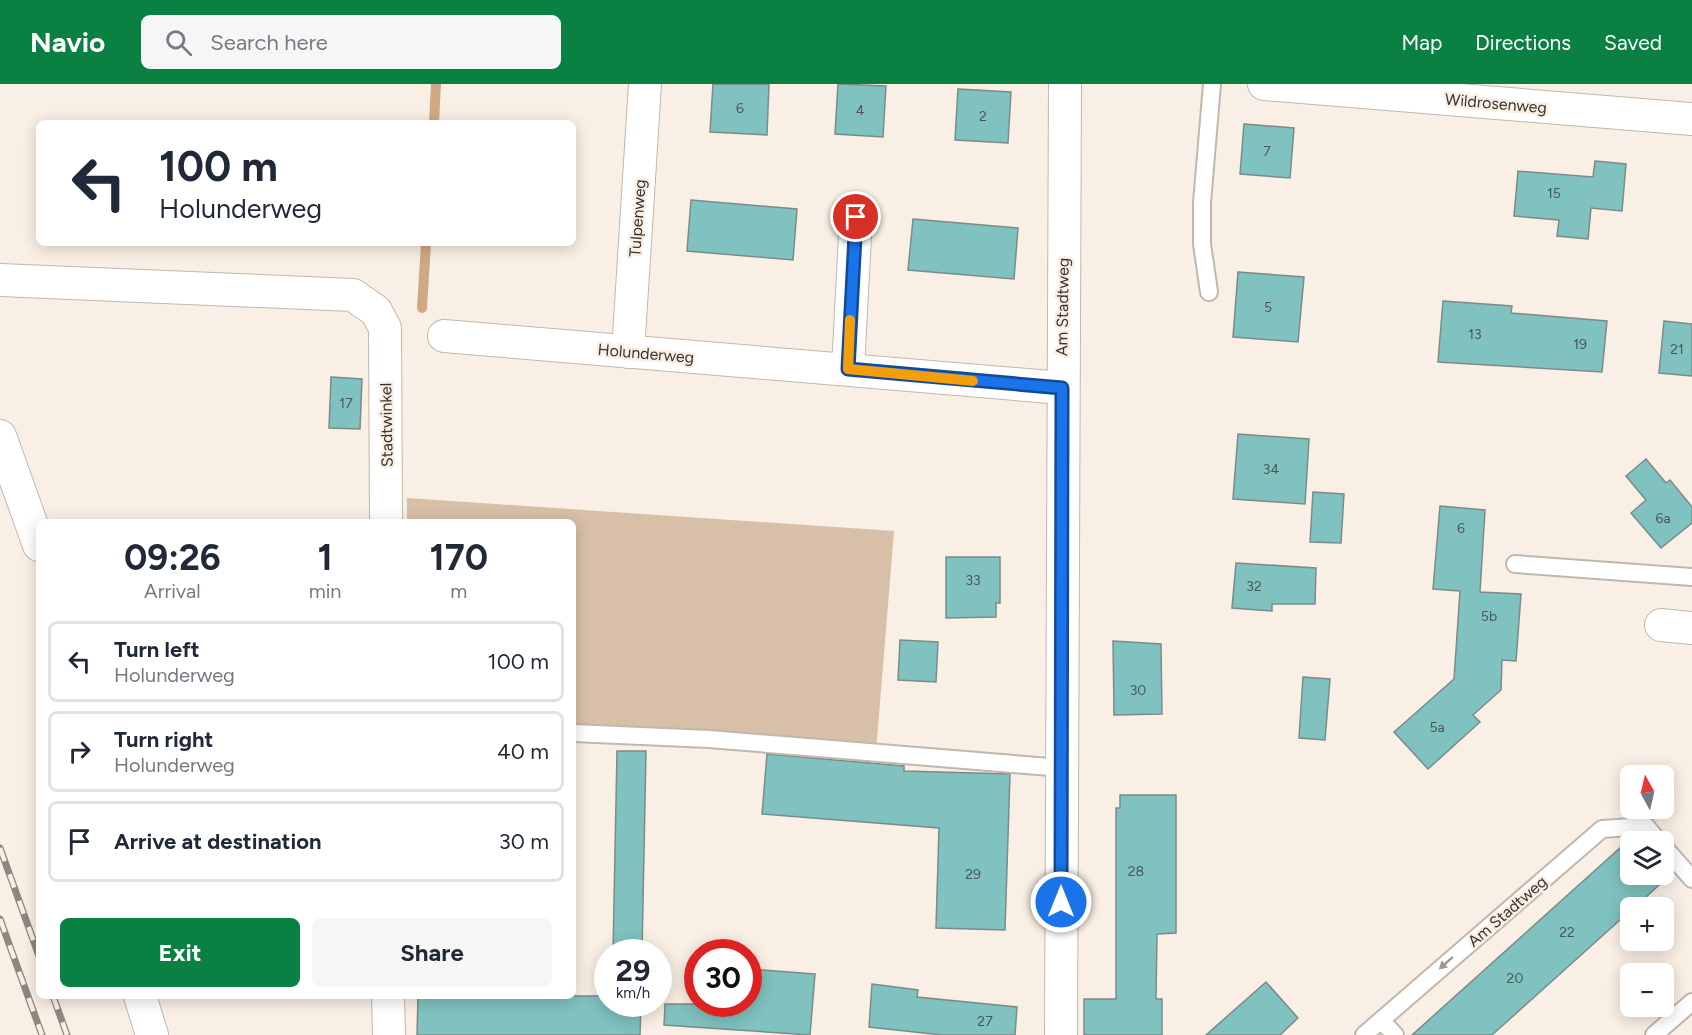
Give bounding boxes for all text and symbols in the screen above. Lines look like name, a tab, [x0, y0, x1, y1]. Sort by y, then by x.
search box	[141, 15, 561, 69]
text: Navio	[30, 25, 105, 59]
icon: search	[162, 26, 195, 59]
text: Search here	[210, 29, 328, 56]
text: Map	[1401, 30, 1442, 55]
text: Directions	[1475, 30, 1571, 55]
text: Saved	[1604, 30, 1662, 55]
street label: Wildrosenweg	[1444, 90, 1548, 117]
house number: 6	[736, 100, 744, 117]
house number: 4	[856, 102, 865, 119]
house number: 2	[979, 108, 987, 125]
text: 100 m	[159, 141, 278, 192]
house number: 7	[1263, 143, 1271, 160]
icon: left	[60, 144, 138, 222]
street label: Tulpenweg	[625, 178, 650, 258]
house number: 15	[1547, 185, 1561, 202]
pin	[830, 191, 881, 242]
text: Holunderweg	[159, 192, 322, 225]
icon: arrive	[839, 200, 872, 233]
street label: Am Stadtweg	[1052, 258, 1073, 356]
house number: 5	[1264, 299, 1272, 316]
house number: 13	[1468, 326, 1482, 343]
house number: 19	[1573, 336, 1587, 353]
street label: Holunderweg	[597, 340, 695, 367]
house number: 21	[1670, 341, 1684, 358]
street label: Stadtwinkel	[376, 383, 397, 467]
house number: 17	[339, 395, 353, 412]
house number: 34	[1263, 461, 1279, 478]
house number: 6a	[1655, 510, 1671, 527]
house number: 6	[1457, 520, 1465, 537]
text: 09:26	[124, 536, 221, 579]
text: 1	[318, 536, 333, 579]
text: 170	[429, 536, 488, 579]
house number: 33	[965, 572, 981, 589]
house number: 32	[1246, 578, 1262, 595]
text: Arrival	[144, 579, 201, 603]
text: min	[309, 579, 342, 603]
text: m	[450, 579, 467, 603]
house number: 5b	[1481, 608, 1497, 625]
text: Turn left	[114, 636, 200, 663]
icon: left	[63, 645, 96, 678]
text: 100 m	[488, 648, 549, 675]
text: Holunderweg	[114, 663, 235, 687]
house number: 30	[1130, 682, 1146, 699]
house number: 5a	[1429, 719, 1445, 736]
text: Turn right	[114, 726, 213, 753]
icon: right	[63, 735, 96, 768]
text: 40 m	[497, 738, 549, 765]
text: Holunderweg	[114, 753, 235, 777]
north arrow	[1620, 765, 1674, 819]
map controls	[1620, 765, 1674, 1017]
icon: arrive	[63, 825, 96, 858]
text: Arrive at destination	[114, 828, 322, 855]
text: 30 m	[499, 828, 549, 855]
button: layers	[1620, 831, 1674, 885]
house number: 28	[1128, 863, 1144, 880]
house number: 29	[965, 866, 981, 883]
position arrow	[1029, 870, 1093, 934]
street label: Am Stadtweg	[1464, 872, 1551, 951]
button: +	[1620, 897, 1674, 951]
button: Exit	[60, 918, 300, 987]
button: Share	[312, 918, 552, 987]
house number: 22	[1559, 924, 1575, 941]
speed limit sign: 30	[684, 939, 762, 1017]
text: 29	[616, 952, 650, 989]
one-way arrow	[1439, 957, 1454, 970]
button: −	[1620, 963, 1674, 1017]
house number: 20	[1507, 970, 1523, 987]
text: km/h	[616, 984, 650, 1002]
house number: 27	[977, 1013, 993, 1030]

